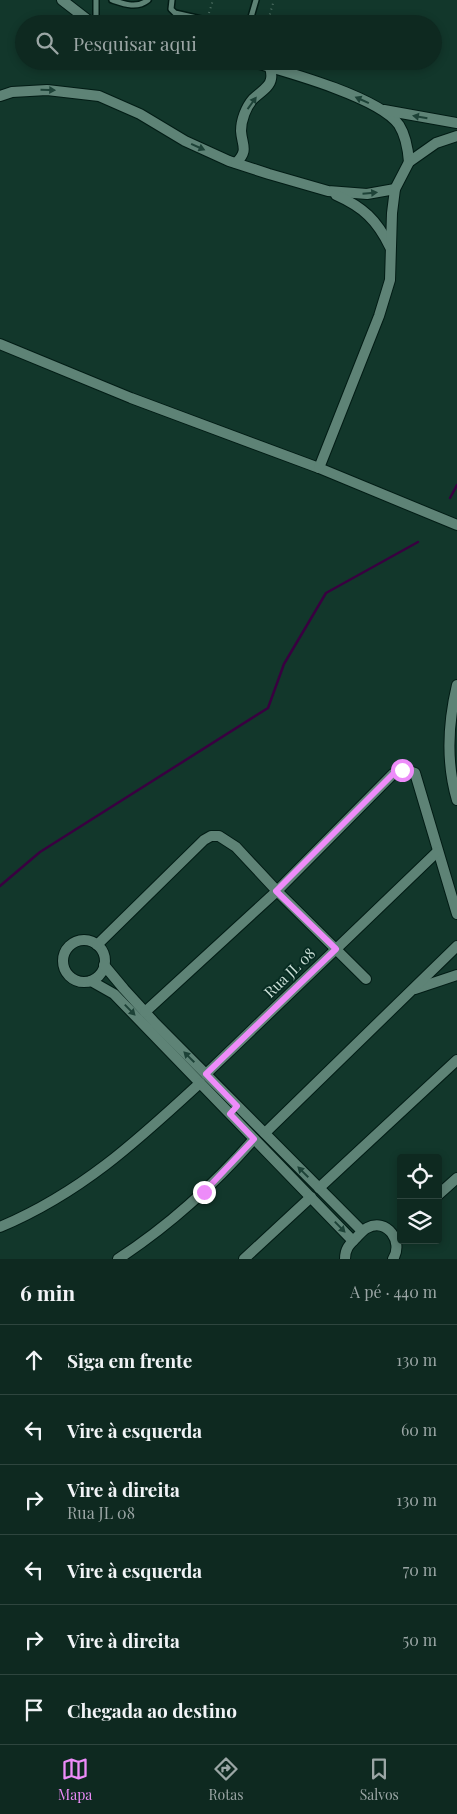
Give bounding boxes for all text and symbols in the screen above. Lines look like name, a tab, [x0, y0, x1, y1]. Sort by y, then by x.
search box	[15, 15, 442, 70]
icon: search	[33, 29, 61, 57]
text: Pesquisar aqui	[73, 30, 197, 56]
one-way arrow	[40, 87, 56, 95]
one-way arrow	[247, 96, 257, 109]
one-way arrow	[355, 96, 369, 104]
one-way arrow	[412, 112, 428, 120]
one-way arrow	[191, 143, 205, 151]
one-way arrow	[362, 189, 378, 197]
route start	[391, 759, 414, 782]
street label: Rua JL 08	[259, 943, 319, 1002]
one-way arrow	[124, 1004, 136, 1016]
one-way arrow	[183, 1051, 195, 1063]
map controls	[397, 1154, 442, 1244]
button: locate	[397, 1154, 442, 1199]
one-way arrow	[298, 1166, 310, 1178]
route end	[193, 1181, 216, 1204]
button: layers	[397, 1199, 442, 1244]
one-way arrow	[334, 1221, 346, 1233]
text: 6 min	[20, 1278, 75, 1306]
text: A pé · 440 m	[350, 1281, 437, 1302]
icon: ahead	[20, 1346, 48, 1374]
text: Siga em frente	[67, 1347, 192, 1373]
text: 130 m	[396, 1349, 437, 1370]
icon: left	[20, 1416, 48, 1444]
text: Vire à esquerda	[67, 1417, 202, 1443]
text: 60 m	[401, 1419, 437, 1440]
text: Vire à direita	[67, 1476, 180, 1502]
icon: right	[20, 1486, 48, 1514]
text: 130 m	[396, 1489, 437, 1510]
text: Rua JL 08	[67, 1502, 135, 1523]
icon: left	[20, 1556, 48, 1584]
text: Vire à esquerda	[67, 1557, 202, 1583]
text: 70 m	[403, 1559, 437, 1580]
icon: right	[20, 1626, 48, 1654]
text: Vire à direita	[67, 1627, 180, 1653]
text: 50 m	[403, 1629, 437, 1650]
icon: arrive	[20, 1696, 48, 1724]
text: Chegada ao destino	[67, 1697, 237, 1723]
tab: Mapa	[58, 1755, 92, 1804]
tab: Rotas	[209, 1755, 243, 1804]
tab: Salvos	[360, 1755, 399, 1804]

